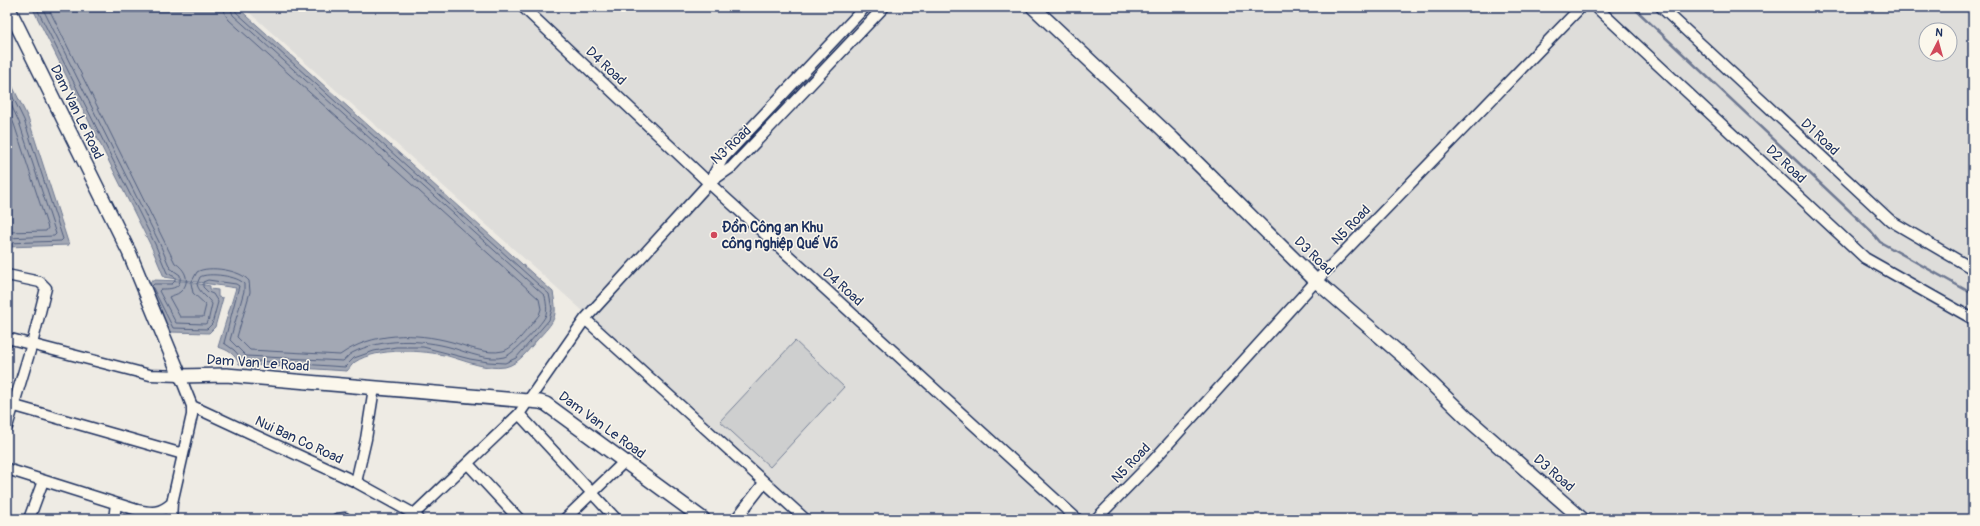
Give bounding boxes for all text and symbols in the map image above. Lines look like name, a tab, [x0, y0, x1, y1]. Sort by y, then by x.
north arrow	[1918, 22, 1958, 62]
text: N	[1935, 26, 1944, 39]
street label: D4 Road	[582, 43, 630, 89]
street label: Dam Van Le Road	[47, 62, 107, 162]
street label: D1 Road	[1797, 115, 1843, 159]
street label: N3 Road	[707, 122, 755, 168]
street label: D2 Road	[1762, 141, 1810, 187]
street label: N5 Road	[1328, 201, 1374, 249]
place label: Đồn Công an Khu công nghiệp Quế Võ	[721, 218, 839, 252]
marker: Đồn Công an Khu công nghiệp Quế Võ	[709, 230, 719, 240]
street label: D3 Road	[1291, 233, 1337, 279]
street label: D4 Road	[819, 264, 867, 310]
street label: Dam Van Le Road	[206, 351, 310, 375]
street label: Dam Van Le Road	[555, 388, 649, 462]
street label: Nui Ban Co Road	[252, 412, 346, 468]
street label: N5 Road	[1108, 439, 1154, 487]
street label: D3 Road	[1530, 451, 1578, 495]

